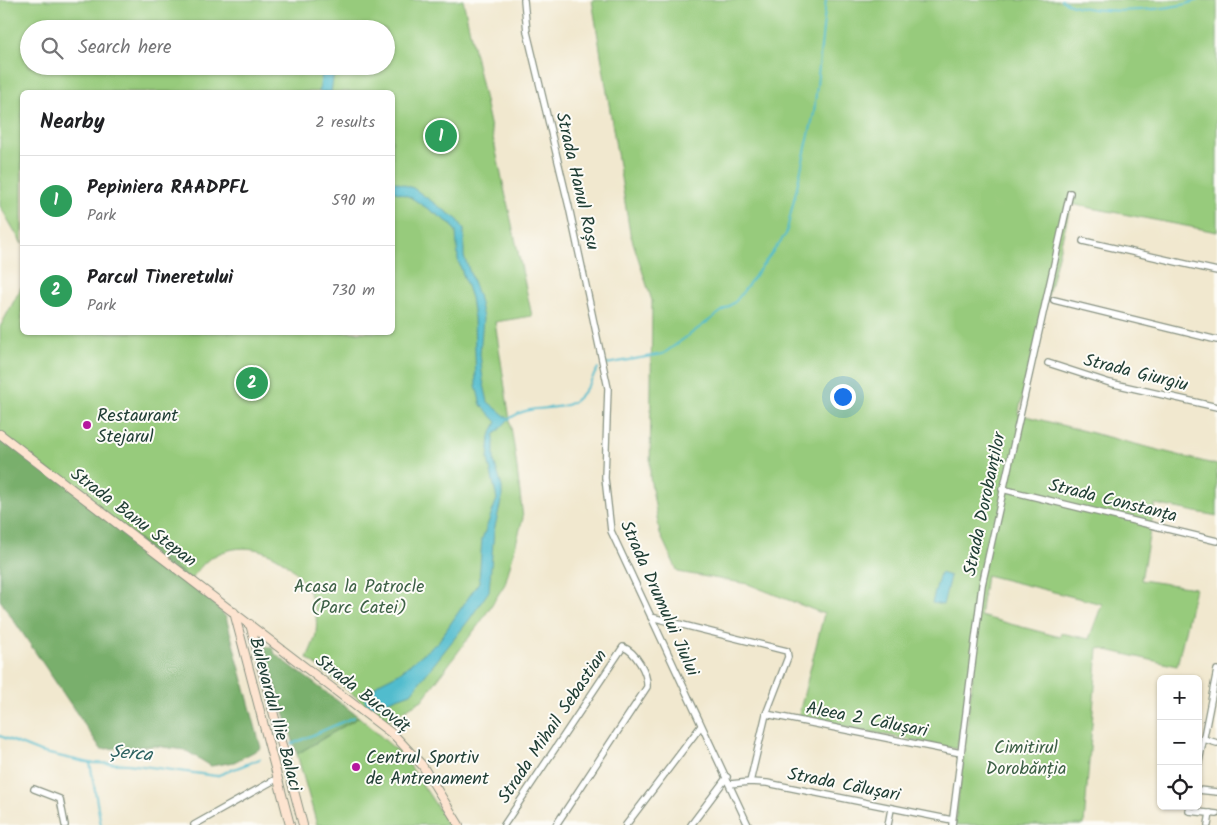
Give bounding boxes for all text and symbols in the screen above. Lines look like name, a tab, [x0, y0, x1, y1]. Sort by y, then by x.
search box	[20, 20, 395, 75]
text: Search here	[78, 33, 172, 63]
icon: search	[38, 34, 66, 62]
text: Nearby	[40, 106, 105, 139]
street label: Strada Hanul Roșu	[547, 109, 607, 254]
text: 2 results	[315, 110, 375, 135]
pin: 1	[425, 117, 457, 155]
text: Pepiniera RAADPFL	[87, 173, 250, 203]
text: 1	[54, 188, 58, 213]
text: 590 m	[331, 188, 375, 213]
text: Park	[87, 203, 116, 228]
text: Parcul Tineretului	[87, 263, 233, 293]
text: 2	[51, 278, 61, 303]
text: 730 m	[331, 278, 375, 303]
text: Park	[87, 293, 116, 318]
street label: Strada Giurgiu	[1080, 346, 1191, 401]
pin: 2	[236, 364, 268, 402]
your location	[830, 384, 856, 410]
place label: Restaurant Stejarul	[97, 402, 179, 452]
marker: Restaurant Stejarul	[81, 419, 93, 431]
street label: Strada Dorobanților	[956, 429, 1015, 579]
street label: Strada Banu Stepan	[64, 461, 203, 576]
street label: Strada Constanța	[1045, 471, 1180, 531]
street label: Strada Drumului Jiului	[611, 516, 706, 682]
park label: Acasa la Patrocle (Parc Catei)	[294, 573, 424, 623]
street label: Bulevardul Ilie Balaci	[240, 634, 309, 795]
street label: Strada Mihail Sebastian	[491, 644, 616, 810]
street label: Strada Bucovăț	[308, 648, 417, 742]
map controls	[1157, 675, 1202, 810]
button: +	[1157, 675, 1202, 720]
street label: Aleea 2 Călușari	[803, 694, 931, 747]
button: −	[1157, 720, 1202, 765]
park label: Cimitirul Dorobănția	[986, 734, 1066, 784]
water label: Șerca	[108, 737, 154, 771]
place label: Centrul Sportiv de Antrenament	[366, 744, 490, 794]
street label: Strada Călușari	[785, 760, 903, 811]
marker: Centrul Sportiv de Antrenament	[350, 761, 362, 773]
button: locate	[1157, 765, 1202, 810]

